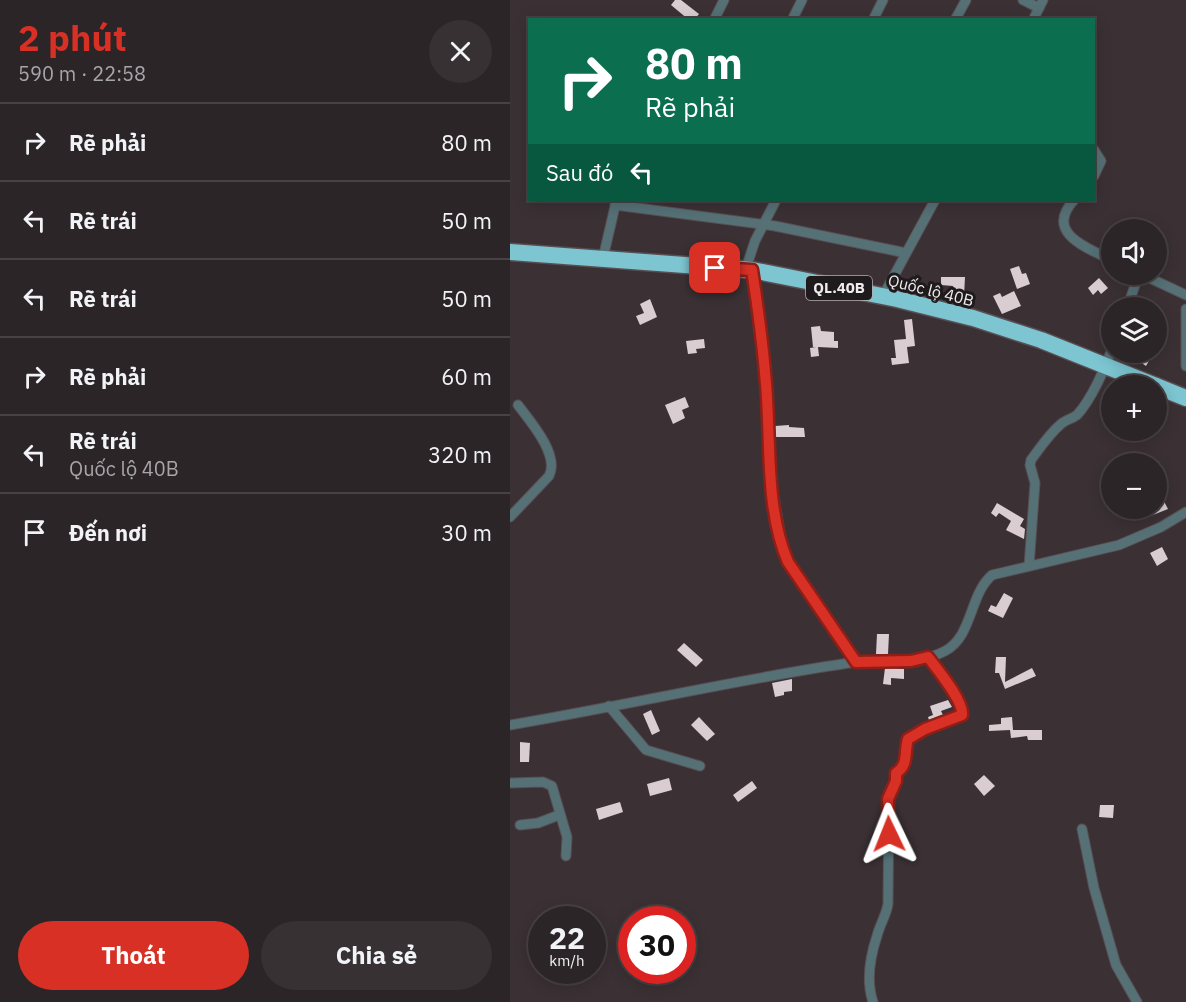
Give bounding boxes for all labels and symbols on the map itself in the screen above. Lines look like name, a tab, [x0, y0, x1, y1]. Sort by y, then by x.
pin	[689, 242, 740, 293]
street label: Quốc lộ 40B	[886, 270, 976, 310]
road number: QL.40B	[806, 276, 872, 300]
position arrow	[857, 802, 921, 866]
speed limit sign: 30	[618, 906, 696, 984]

